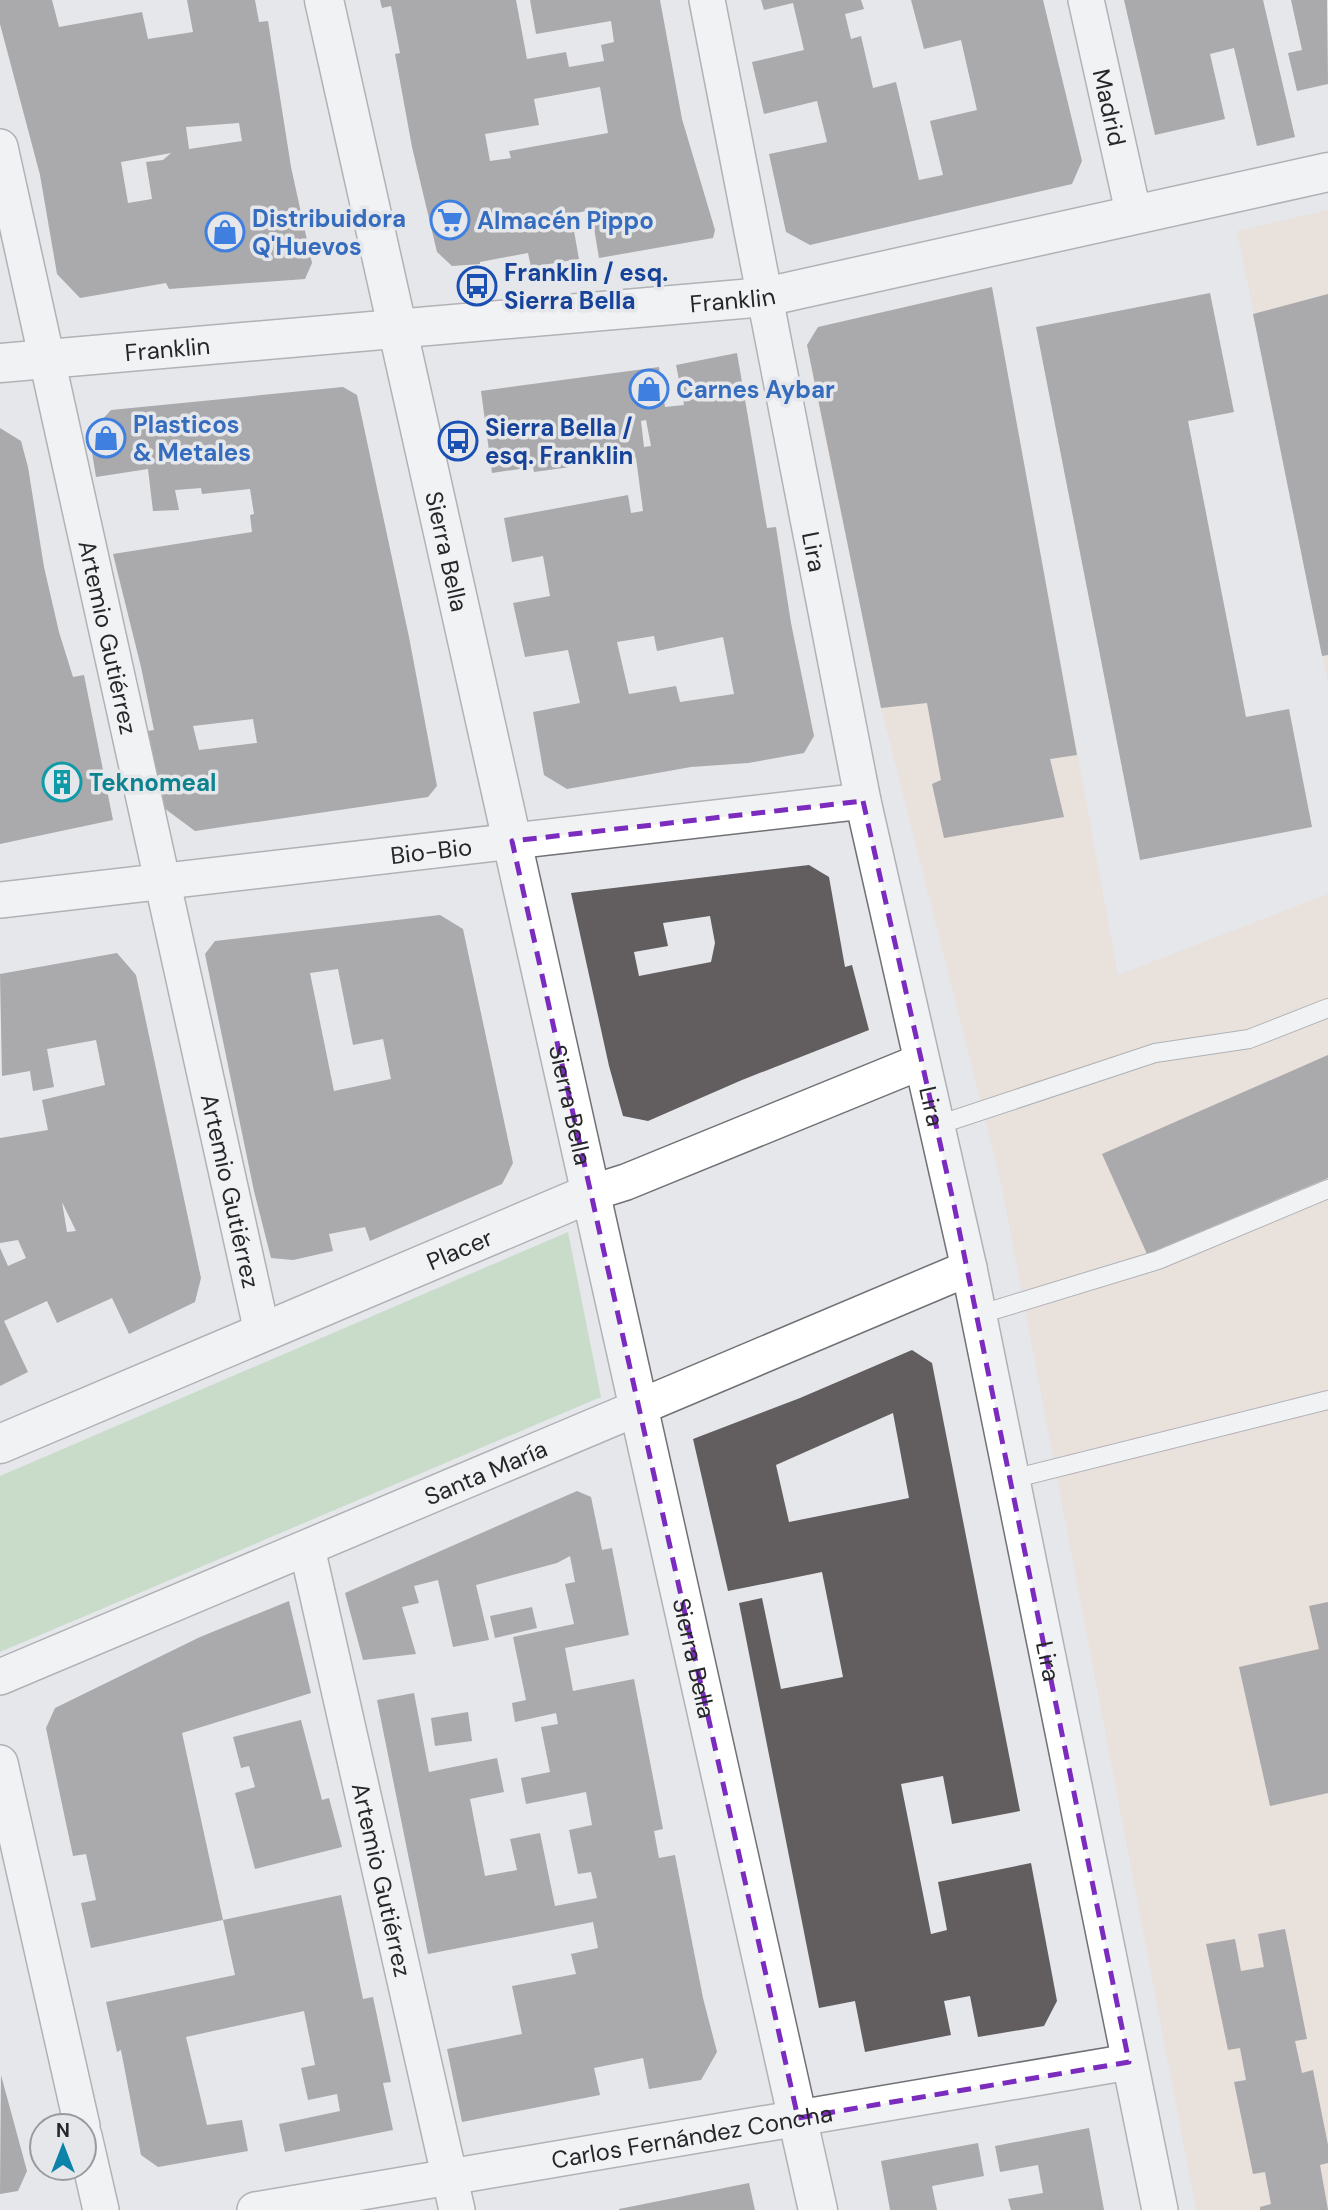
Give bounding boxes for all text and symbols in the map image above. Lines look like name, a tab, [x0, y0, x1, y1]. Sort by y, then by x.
street label: Madrid	[1086, 66, 1133, 149]
supermarket icon: Almacén Pippo	[429, 199, 471, 241]
place label: Distribuidora Q'Huevos	[252, 203, 406, 262]
place label: Almacén Pippo	[477, 205, 654, 236]
shop icon: Distribuidora Q'Huevos	[204, 211, 246, 253]
place label: Franklin / esq. Sierra Bella	[504, 257, 668, 316]
bus stop icon: Franklin / esq. Sierra Bella	[456, 265, 498, 307]
street label: Franklin	[688, 280, 778, 319]
street label: Franklin	[123, 329, 211, 368]
shop icon: Carnes Aybar	[628, 368, 670, 410]
place label: Carnes Aybar	[676, 374, 835, 405]
place label: Plasticos & Metales	[133, 409, 251, 468]
place label: Sierra Bella / esq. Franklin	[485, 412, 633, 471]
shop icon: Plasticos & Metales	[85, 417, 127, 459]
bus stop icon: Sierra Bella / esq. Franklin	[437, 420, 479, 462]
street label: Sierra Bella	[419, 488, 476, 615]
street label: Lira	[795, 529, 834, 574]
street label: Artemio Gutiérrez	[72, 537, 145, 737]
building icon: Teknomeal	[41, 761, 83, 803]
place label: Teknomeal	[89, 767, 216, 798]
street label: Bio-Bio	[389, 830, 474, 871]
street label: Sierra Bella	[542, 1042, 599, 1168]
street label: Lira	[913, 1083, 952, 1129]
street label: Artemio Gutiérrez	[194, 1091, 267, 1291]
street label: Placer	[422, 1221, 497, 1277]
street label: Santa María	[420, 1432, 552, 1512]
street label: Sierra Bella	[666, 1595, 723, 1721]
street label: Lira	[1029, 1638, 1068, 1684]
street label: Artemio Gutiérrez	[345, 1780, 419, 1980]
street label: Carlos Fernández Concha	[549, 2097, 835, 2175]
north arrow	[28, 2112, 98, 2182]
text: N	[56, 2118, 70, 2143]

